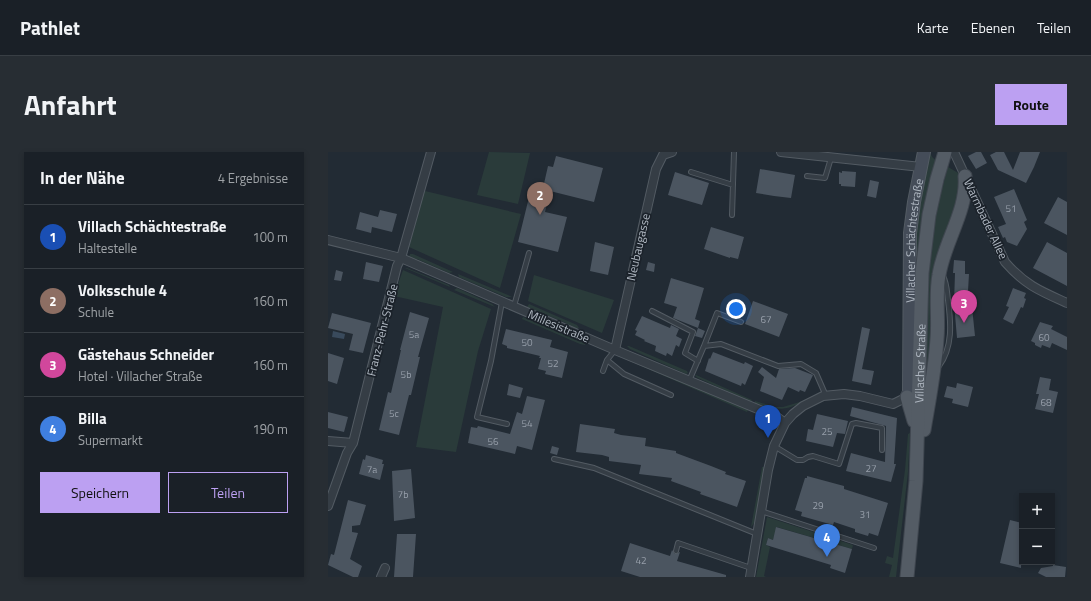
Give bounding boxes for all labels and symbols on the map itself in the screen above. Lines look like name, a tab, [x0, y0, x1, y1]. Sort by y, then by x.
street label: Warmbader Allee	[959, 176, 1013, 262]
street label: Villacher Schächtestraße	[900, 177, 928, 303]
pin: 2	[527, 182, 553, 215]
house number: 51	[1005, 201, 1017, 216]
street label: Neubaugasse	[621, 211, 655, 283]
street label: Franz-Pehr-Straße	[361, 282, 403, 378]
pin: 3	[951, 290, 977, 323]
your location	[726, 299, 746, 319]
street label: Millesistraße	[525, 304, 593, 348]
house number: 67	[760, 312, 772, 327]
street label: Villacher Straße	[909, 323, 930, 403]
house number: 5a	[409, 327, 419, 342]
house number: 60	[1038, 330, 1050, 345]
house number: 50	[521, 335, 533, 350]
house number: 52	[547, 356, 559, 371]
house number: 5b	[401, 367, 411, 382]
house number: 68	[1040, 395, 1052, 410]
pin: 1	[755, 405, 781, 438]
house number: 5c	[389, 406, 399, 421]
house number: 54	[521, 416, 533, 431]
house number: 25	[821, 424, 833, 439]
house number: 56	[487, 434, 499, 449]
house number: 27	[865, 461, 877, 476]
house number: 7a	[367, 462, 377, 477]
house number: 7b	[398, 487, 408, 502]
house number: 29	[812, 498, 824, 513]
house number: 31	[859, 507, 871, 522]
pin: 4	[814, 524, 840, 557]
house number: 42	[635, 553, 647, 568]

